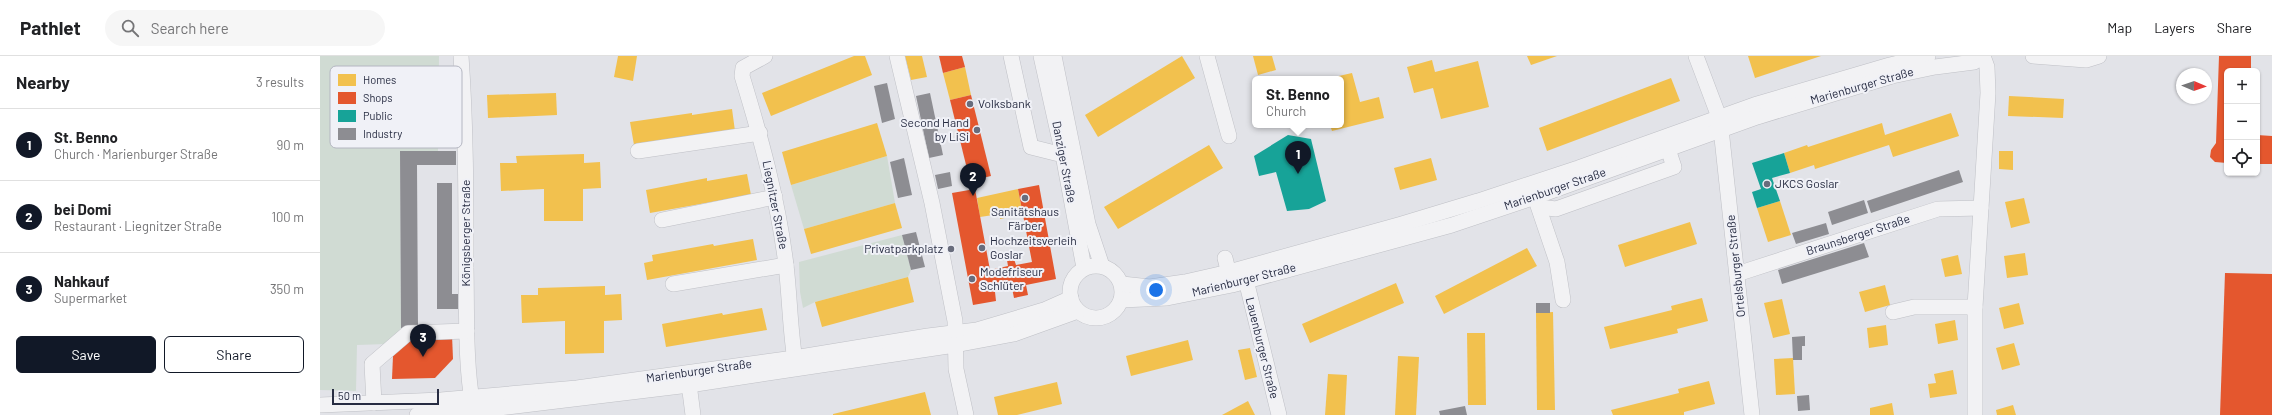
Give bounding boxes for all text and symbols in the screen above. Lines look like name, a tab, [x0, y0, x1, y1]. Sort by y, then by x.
search box	[105, 10, 385, 46]
text: Pathlet	[20, 16, 81, 39]
icon: search	[119, 17, 141, 39]
text: Search here	[151, 19, 229, 37]
text: Map	[2107, 19, 2132, 36]
text: Layers	[2154, 19, 2195, 36]
text: Share	[2217, 19, 2252, 36]
street label: Marienburger Straße	[1809, 64, 1915, 106]
legend	[330, 66, 462, 148]
north arrow	[2176, 68, 2212, 104]
map controls	[2224, 68, 2260, 176]
button: +	[2224, 68, 2260, 104]
text: Nearby	[16, 72, 70, 92]
text: Homes	[363, 73, 396, 86]
text: 3 results	[256, 74, 304, 90]
popup	[1252, 76, 1344, 128]
text: St. Benno	[1266, 85, 1330, 103]
text: Shops	[363, 91, 393, 104]
place label: Volksbank	[978, 96, 1031, 110]
marker: Volksbank	[965, 99, 975, 109]
text: Church	[1266, 103, 1306, 119]
button: −	[2224, 104, 2260, 140]
text: Public	[363, 109, 393, 122]
place label: Second Hand by LiSi	[901, 115, 969, 143]
street label: Danziger Straße	[1050, 120, 1080, 204]
marker: Second Hand by LiSi	[972, 125, 982, 135]
text: Industry	[363, 127, 402, 140]
text: St. Benno	[54, 128, 118, 146]
text: 1	[27, 137, 31, 153]
text: 90 m	[277, 137, 304, 153]
button: locate	[2224, 140, 2260, 176]
pin: 1	[1285, 141, 1311, 174]
text: Church · Marienburger Straße	[54, 146, 218, 162]
street label: Liegnitzer Straße	[761, 159, 791, 250]
pin: 2	[960, 163, 986, 196]
street label: Marienburger Straße	[1502, 164, 1607, 212]
place label: JKCS Goslar	[1775, 176, 1839, 190]
marker: JKCS Goslar	[1762, 179, 1772, 189]
street label: Königsberger Straße	[458, 180, 472, 286]
marker: Sanitätshaus Färber	[1020, 193, 1030, 203]
text: bei Domi	[54, 200, 111, 218]
place label: Sanitätshaus Färber	[991, 204, 1059, 232]
text: 2	[25, 209, 33, 225]
text: 100 m	[271, 209, 304, 225]
street label: Braunsberger Straße	[1804, 211, 1911, 257]
street label: Ortelsburger Straße	[1723, 214, 1747, 318]
text: Restaurant · Liegnitzer Straße	[54, 218, 222, 234]
place label: Hochzeitsverleih Goslar	[990, 233, 1077, 261]
place label: Privatparkplatz	[864, 241, 943, 255]
marker: Hochzeitsverleih Goslar	[977, 243, 987, 253]
marker: Privatparkplatz	[946, 244, 956, 254]
street label: Marienburger Straße	[1190, 259, 1297, 299]
place label: Modefriseur Schlüter	[980, 264, 1043, 292]
text: Nahkauf	[54, 272, 110, 290]
marker: Modefriseur Schlüter	[967, 274, 977, 284]
your location	[1146, 280, 1166, 300]
text: 3	[25, 281, 33, 297]
text: 350 m	[270, 281, 304, 297]
text: Supermarket	[54, 290, 127, 306]
street label: Lauenburger Straße	[1244, 296, 1282, 400]
pin: 3	[410, 324, 436, 357]
button: Save	[16, 336, 156, 373]
button: Share	[164, 336, 304, 373]
street label: Marienburger Straße	[645, 356, 753, 384]
scale bar	[332, 387, 439, 406]
text: 50 m	[338, 389, 361, 402]

